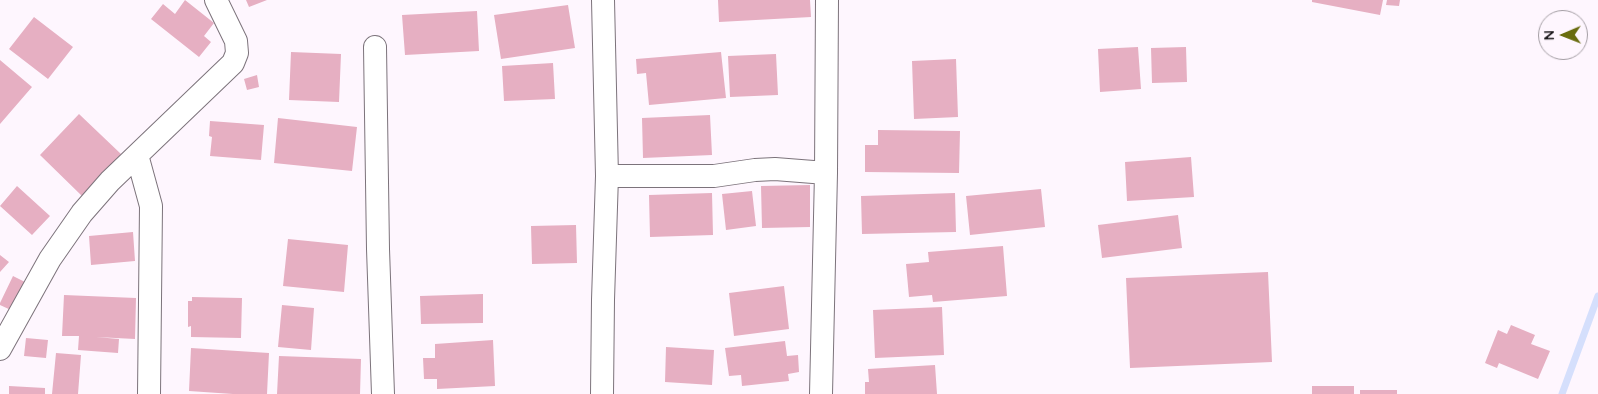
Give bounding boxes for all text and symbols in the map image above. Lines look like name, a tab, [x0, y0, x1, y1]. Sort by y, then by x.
north arrow	[1538, 10, 1588, 60]
text: N	[1540, 30, 1558, 41]

